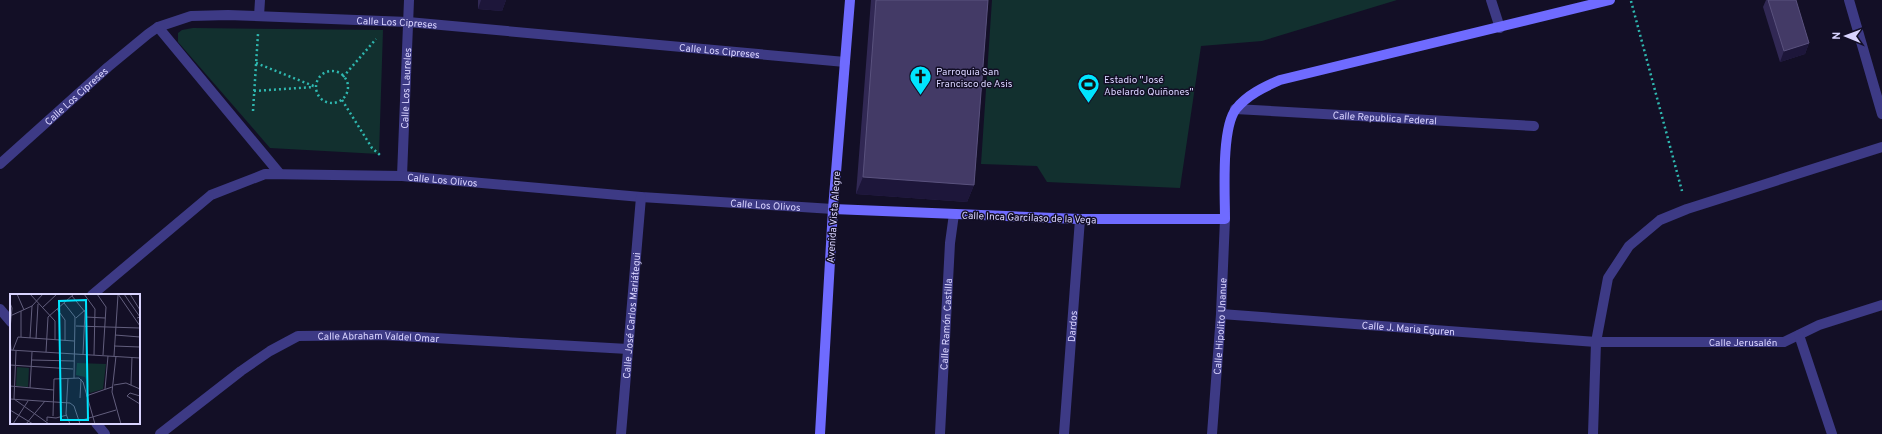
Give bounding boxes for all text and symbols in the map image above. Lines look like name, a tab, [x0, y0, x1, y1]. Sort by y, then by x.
street label: Calle Los Cipreses	[356, 15, 438, 33]
north arrow	[1826, 16, 1866, 56]
text: N	[1830, 32, 1844, 40]
street label: Calle Los Cipreses	[678, 42, 761, 62]
street label: Calle Los Laureles	[399, 47, 415, 129]
church icon: Parroquia San Francisco de Asis	[907, 64, 933, 97]
street label: Calle Los Cipreses	[42, 65, 112, 129]
place label: Parroquia San Francisco de Asis	[936, 66, 1013, 91]
sports icon: Estadio "José Abelardo Quiñones"	[1076, 72, 1102, 105]
place label: Estadio "José Abelardo Quiñones"	[1104, 74, 1194, 99]
street label: Calle Republica Federal	[1332, 110, 1437, 128]
street label: Calle Los Olivos	[407, 171, 478, 191]
street label: Avenida Vista Alegre	[825, 171, 844, 263]
street label: Calle Los Olivos	[730, 198, 801, 215]
street label: Calle Inca Garcilaso de la Vega	[961, 210, 1097, 227]
street label: Calle José Carlos Mariátegui	[621, 252, 644, 379]
street label: Calle Ramón Castilla	[938, 278, 956, 370]
street label: Calle Hipolito Unanue	[1211, 278, 1231, 375]
inset map	[10, 294, 140, 424]
street label: Dardos	[1066, 310, 1081, 343]
street label: Calle J. Maria Eguren	[1361, 320, 1455, 339]
street label: Calle Abraham Valdel Omar	[317, 330, 440, 346]
street label: Calle Jerusalén	[1709, 337, 1777, 350]

